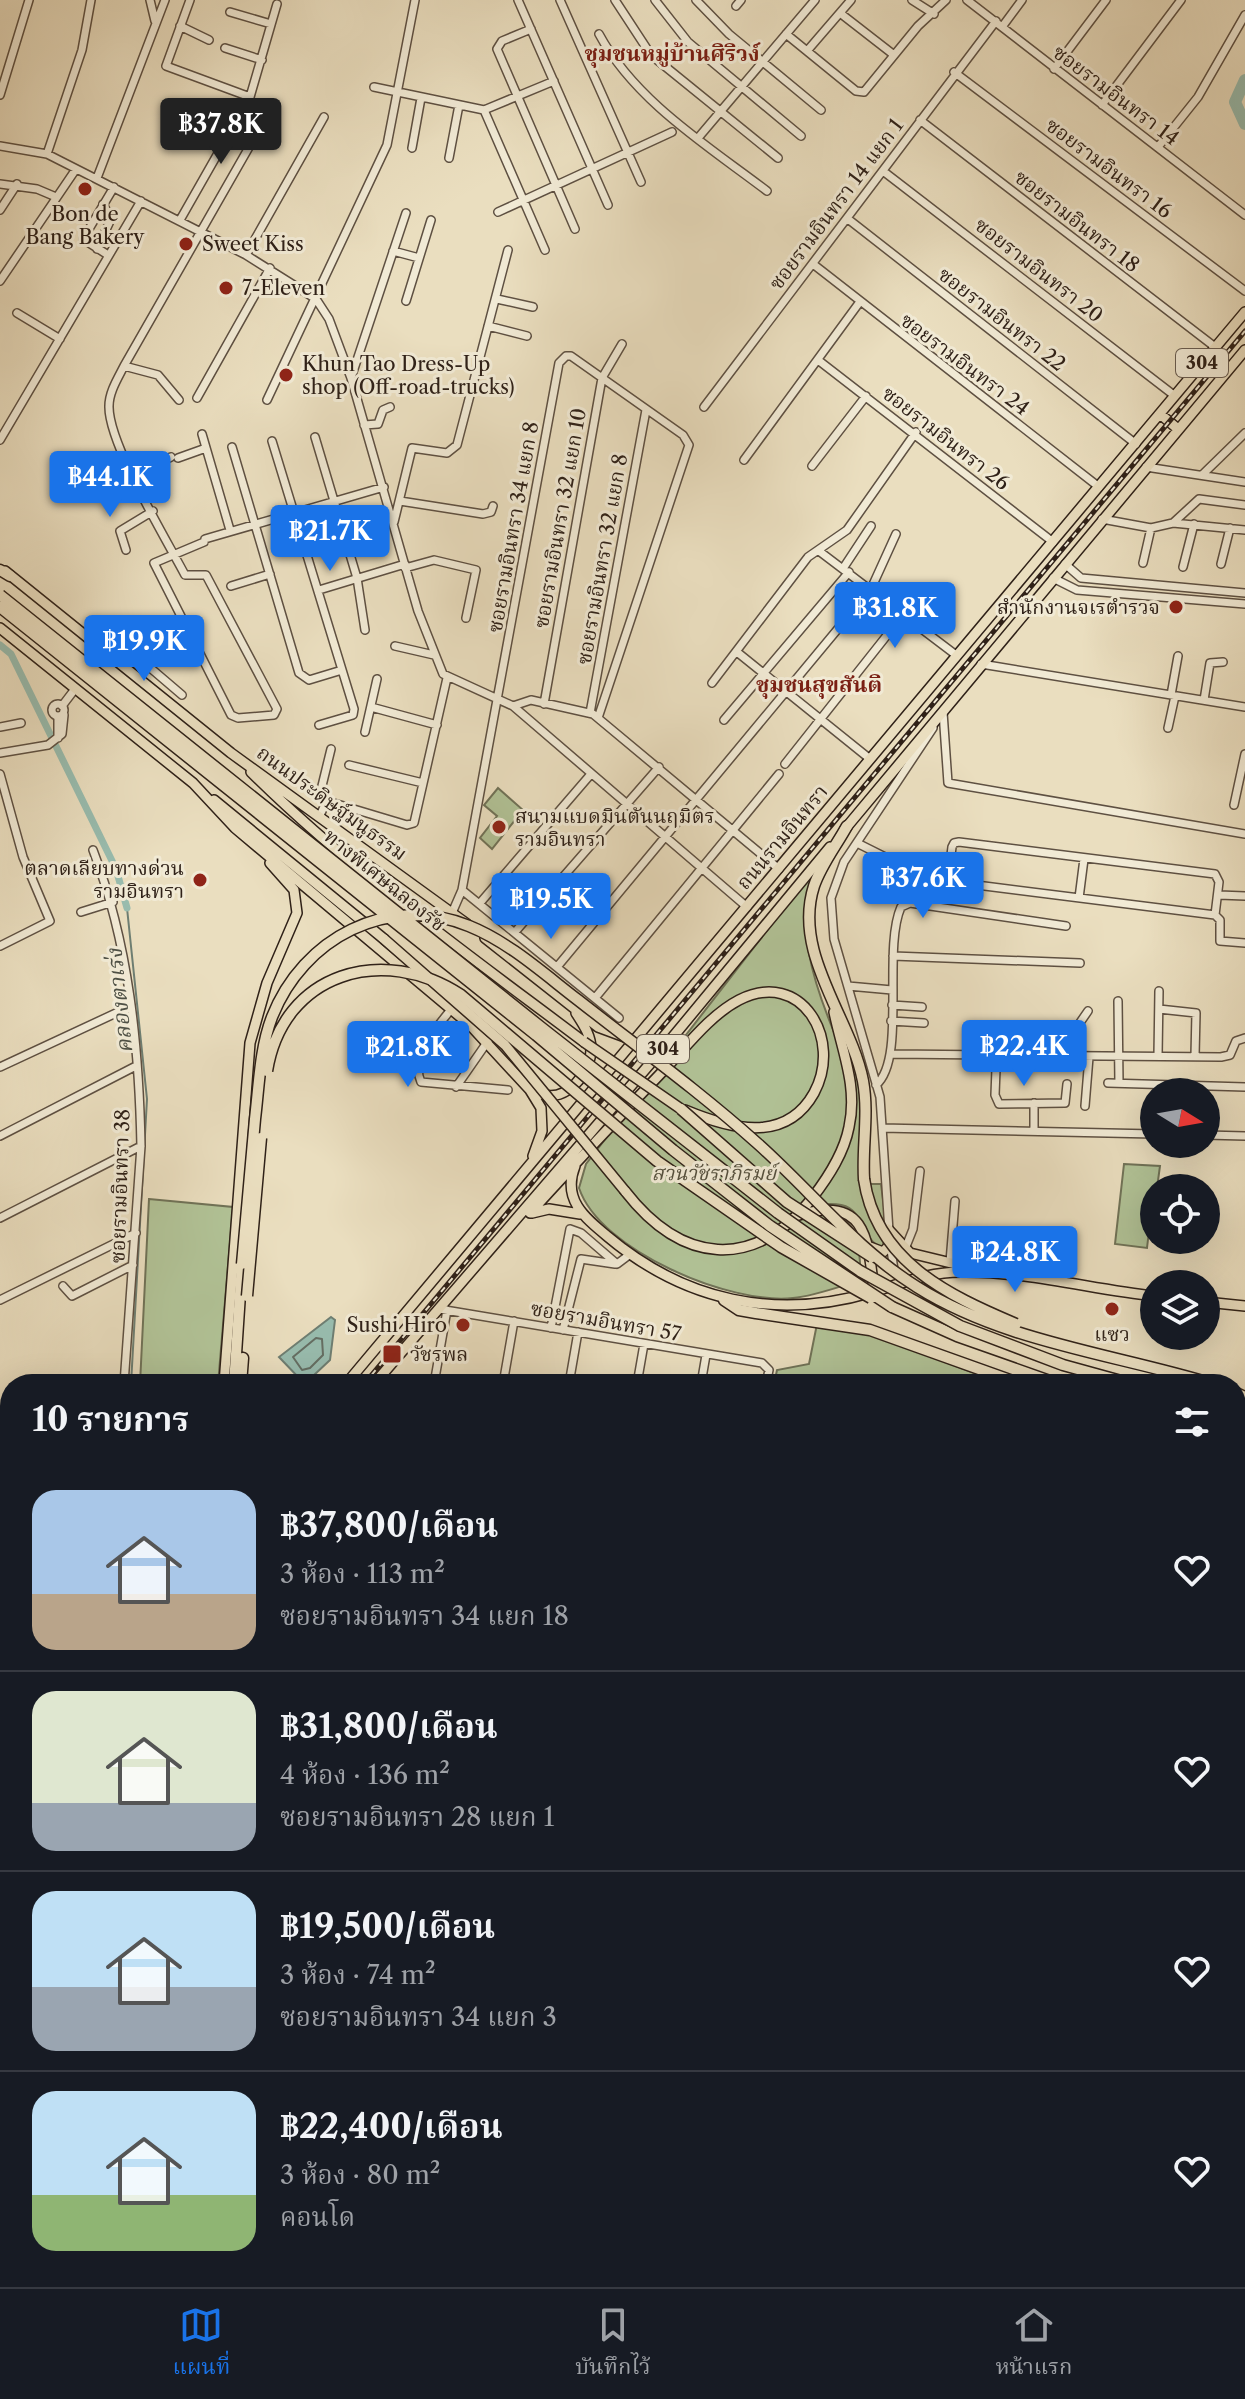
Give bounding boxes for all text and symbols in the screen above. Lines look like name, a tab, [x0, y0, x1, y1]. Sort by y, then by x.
district label: ชุมชนหมู่บ้านศิริวง์	[584, 40, 761, 68]
street label: ซอยรามอินทรา 14	[1048, 40, 1184, 150]
pin: ฿37.8K	[156, 98, 286, 166]
text: ฿37.8K	[178, 108, 264, 140]
street label: ซอยรามอินทรา 14 แยก 1	[764, 113, 908, 294]
street label: ซอยรามอินทรา 16	[1041, 113, 1177, 223]
street label: ซอยรามอินทรา 18	[1010, 165, 1144, 277]
marker: Bon de Bang Bakery	[76, 180, 94, 198]
place label: Bon de Bang Bakery	[26, 202, 145, 249]
street label: ซอยรามอินทรา 20	[970, 213, 1108, 327]
place label: Sweet Kiss	[202, 232, 304, 256]
marker: Sweet Kiss	[177, 235, 195, 253]
street label: ซอยรามอินทรา 22	[934, 262, 1070, 376]
place label: 7-Eleven	[242, 276, 325, 300]
marker: 7-Eleven	[217, 279, 235, 297]
street label: ซอยรามอินทรา 24	[896, 308, 1034, 420]
road number: 304	[1176, 349, 1228, 377]
place label: Khun Tao Dress-Up shop (Off-road-trucks)	[302, 352, 515, 399]
marker: Khun Tao Dress-Up shop (Off-road-trucks)	[277, 366, 295, 384]
street label: ซอยรามอินทรา 26	[878, 381, 1014, 495]
street label: ซอยรามอินทรา 32 แยก 10	[529, 406, 591, 630]
street label: ซอยรามอินทรา 34 แยก 8	[483, 420, 543, 634]
pin: ฿44.1K	[45, 451, 175, 519]
street label: ซอยรามอินทรา 32 แยก 8	[572, 452, 632, 666]
text: ฿44.1K	[67, 461, 153, 493]
pin: ฿21.7K	[265, 505, 395, 573]
text: ฿21.7K	[289, 515, 371, 547]
pin: ฿31.8K	[830, 582, 960, 650]
text: ฿31.8K	[853, 592, 937, 624]
place label: สำนักงานจเรตำรวจ	[997, 595, 1160, 619]
marker: สำนักงานจเรตำรวจ	[1167, 598, 1185, 616]
pin: ฿19.9K	[79, 615, 209, 683]
text: ฿19.9K	[102, 625, 186, 657]
district label: ชุมชนสุขสันติ	[756, 671, 882, 699]
street label: ถนนประดิษฐ์มนูธรรม	[252, 740, 412, 866]
street label: ถนนรามอินทรา	[731, 780, 833, 894]
place label: สนามแบดมินตันนฤมิตร รามอินทรา	[515, 804, 714, 851]
marker: สนามแบดมินตันนฤมิตร รามอินทรา	[490, 818, 508, 836]
street label: ทางพิเศษฉลองรัช	[319, 824, 451, 936]
pin: ฿37.6K	[858, 852, 988, 920]
place label: ตลาดเลียบทางด่วน รามอินทรา	[24, 856, 184, 903]
text: ฿37.6K	[881, 862, 965, 894]
marker: ตลาดเลียบทางด่วน รามอินทรา	[191, 871, 209, 889]
pin: ฿19.5K	[486, 873, 616, 941]
text: ฿19.5K	[509, 883, 593, 915]
water label: คลองตาเร่ง	[100, 946, 138, 1055]
pin: ฿22.4K	[959, 1020, 1089, 1088]
pin: ฿21.8K	[343, 1021, 473, 1089]
text: ฿22.4K	[980, 1030, 1068, 1062]
text: ฿21.8K	[365, 1031, 451, 1063]
road number: 304	[637, 1035, 689, 1063]
north arrow	[1140, 1078, 1220, 1158]
map controls	[1140, 1078, 1220, 1350]
street label: ซอยรามอินทรา 38	[105, 1108, 135, 1264]
park label: สวนวัชราภิรมย์	[652, 1161, 780, 1185]
button: locate	[1140, 1174, 1220, 1254]
pin: ฿24.8K	[950, 1226, 1080, 1294]
text: ฿24.8K	[970, 1236, 1060, 1268]
button: layers	[1140, 1270, 1220, 1350]
street label: ซอยรามอินทรา 57	[529, 1296, 683, 1346]
marker: แซว	[1103, 1300, 1121, 1318]
place label: Sushi Hiro	[346, 1313, 447, 1337]
marker: Sushi Hiro	[454, 1316, 472, 1334]
place label: แซว	[1094, 1322, 1130, 1346]
place label: วัชรพล	[410, 1342, 468, 1366]
marker: วัชรพล	[381, 1343, 403, 1365]
text: 10 รายการ	[32, 1398, 189, 1440]
icon: filters	[1170, 1400, 1214, 1444]
text: ฿37,800/เดือน	[280, 1504, 498, 1546]
icon: home	[96, 1522, 192, 1618]
icon: heart	[1170, 1548, 1214, 1592]
text: 3 ห้อง · 113 m²	[280, 1558, 445, 1590]
text: ซอยรามอินทรา 34 แยก 18	[280, 1600, 569, 1632]
text: ฿31,800/เดือน	[280, 1705, 498, 1747]
icon: home	[96, 1723, 192, 1819]
icon: heart	[1170, 1749, 1214, 1793]
text: 4 ห้อง · 136 m²	[280, 1759, 450, 1791]
text: ซอยรามอินทรา 28 แยก 1	[280, 1801, 554, 1833]
text: ฿19,500/เดือน	[280, 1905, 495, 1947]
icon: home	[96, 1923, 192, 2019]
icon: heart	[1170, 1949, 1214, 1993]
text: 3 ห้อง · 74 m²	[280, 1959, 436, 1991]
text: ซอยรามอินทรา 34 แยก 3	[280, 2001, 557, 2033]
text: ฿22,400/เดือน	[280, 2105, 503, 2147]
icon: home	[96, 2123, 192, 2219]
icon: heart	[1170, 2149, 1214, 2193]
text: 3 ห้อง · 80 m²	[280, 2159, 441, 2191]
text: คอนโด	[280, 2201, 355, 2233]
tab: แผนที่	[173, 2303, 230, 2386]
tab: บันทึกไว้	[575, 2303, 650, 2386]
tab: หน้าแรก	[995, 2303, 1072, 2386]

